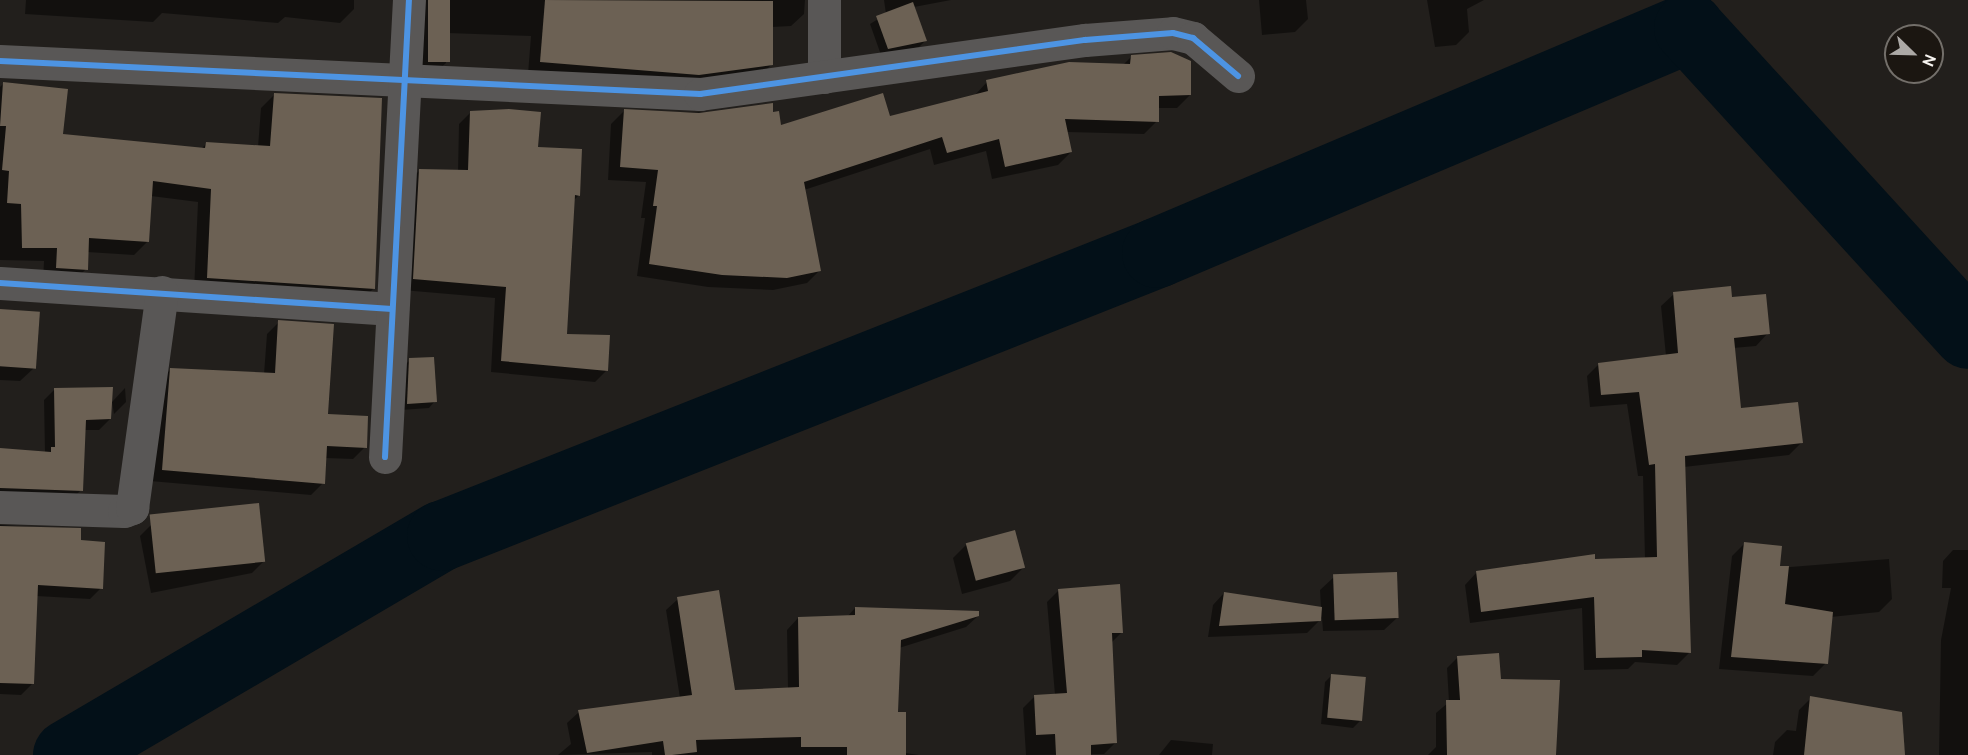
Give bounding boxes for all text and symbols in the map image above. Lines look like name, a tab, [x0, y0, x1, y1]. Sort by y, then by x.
north arrow	[1884, 24, 1944, 84]
text: N	[1918, 52, 1940, 69]

